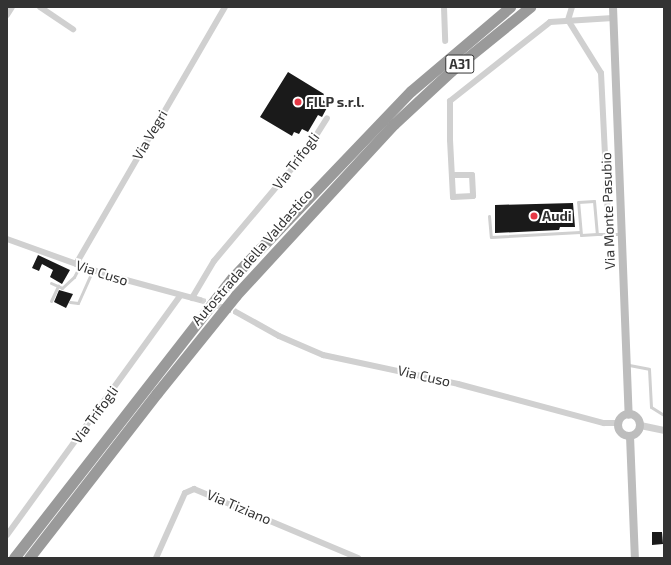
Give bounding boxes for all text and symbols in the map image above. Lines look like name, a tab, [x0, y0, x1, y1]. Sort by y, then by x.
road number: A31	[445, 53, 475, 75]
place label: FILP s.r.l.	[306, 94, 365, 110]
marker: FILP s.r.l.	[293, 97, 303, 107]
street label: Via Vegri	[129, 107, 171, 163]
street label: Via Trifogli	[269, 129, 323, 193]
street label: Via Monte Pasubio	[598, 152, 618, 270]
street label: Autostrada della Valdastico	[188, 185, 316, 329]
place label: Audi	[542, 208, 572, 224]
marker: Audi	[529, 211, 539, 221]
street label: Via Cuso	[74, 257, 130, 289]
street label: Via Cuso	[396, 362, 452, 390]
street label: Via Trifogli	[68, 383, 122, 447]
street label: Via Tiziano	[204, 486, 274, 528]

